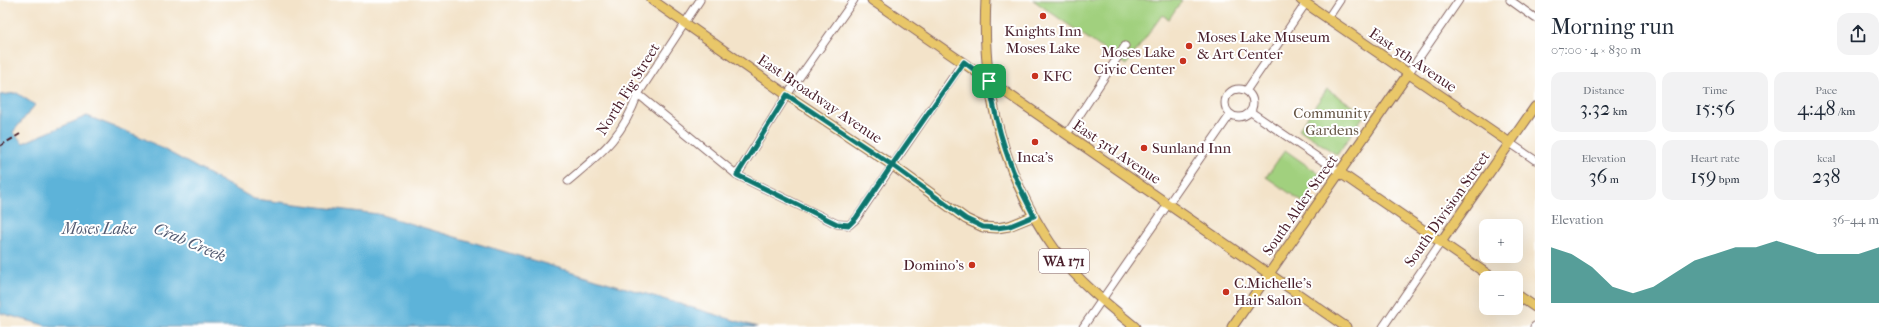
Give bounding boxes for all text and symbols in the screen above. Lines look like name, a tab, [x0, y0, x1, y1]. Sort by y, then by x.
marker: Knights Inn Moses Lake	[1038, 11, 1048, 21]
button: share	[1837, 13, 1879, 55]
text: Morning run	[1551, 14, 1674, 40]
place label: Knights Inn Moses Lake	[1004, 22, 1082, 57]
street label: East 5th Avenue	[1366, 24, 1461, 96]
place label: Moses Lake Museum & Art Center	[1197, 28, 1330, 63]
street label: North Fig Street	[592, 39, 664, 138]
marker: Moses Lake Museum & Art Center	[1184, 41, 1194, 51]
text: 07:00 · 4 × 830 m	[1551, 42, 1641, 57]
place label: Moses Lake Civic Center	[1094, 43, 1176, 78]
street label: East Broadway Avenue	[754, 51, 886, 148]
marker: Moses Lake Civic Center	[1178, 56, 1188, 66]
pin	[972, 64, 1006, 98]
place label: KFC	[1043, 67, 1072, 85]
icon: arrive	[978, 70, 1000, 92]
marker: KFC	[1030, 71, 1040, 81]
text: Distance	[1583, 84, 1624, 97]
text: Time	[1702, 84, 1727, 97]
text: Pace	[1815, 84, 1837, 97]
text: 3.32	[1580, 97, 1610, 120]
text: 15:56	[1695, 97, 1735, 120]
text: 4:48	[1797, 97, 1836, 120]
park label: Community Gardens	[1293, 104, 1372, 139]
text: km	[1610, 105, 1628, 118]
text: /km	[1836, 105, 1856, 118]
street label: East 3rd Avenue	[1070, 116, 1165, 188]
marker: Inca's	[1030, 137, 1040, 147]
place label: Sunland Inn	[1152, 139, 1232, 157]
marker: Sunland Inn	[1139, 143, 1149, 153]
street label: South Division Street	[1400, 147, 1494, 270]
place label: Inca's	[1017, 148, 1054, 166]
street label: South Alder Street	[1258, 150, 1342, 259]
text: Elevation	[1581, 152, 1626, 165]
text: Heart rate	[1690, 152, 1740, 165]
text: kcal	[1817, 152, 1836, 165]
text: 36	[1588, 165, 1607, 188]
text: 159	[1690, 165, 1717, 188]
text: 238	[1812, 165, 1841, 188]
text: m	[1607, 173, 1619, 186]
text: bpm	[1717, 173, 1740, 186]
text: Elevation	[1551, 212, 1604, 227]
text: 36–44 m	[1832, 212, 1879, 227]
water label: Crab Creek	[151, 218, 229, 266]
water label: Moses Lake	[61, 219, 136, 238]
map controls	[1479, 219, 1523, 315]
button: +	[1479, 219, 1523, 263]
road number: WA 171	[1039, 249, 1089, 273]
place label: Domino's	[903, 256, 964, 274]
marker: Domino's	[967, 260, 977, 270]
button: −	[1479, 271, 1523, 315]
place label: C.Michelle's Hair Salon	[1234, 274, 1312, 309]
marker: C.Michelle's Hair Salon	[1221, 287, 1231, 297]

